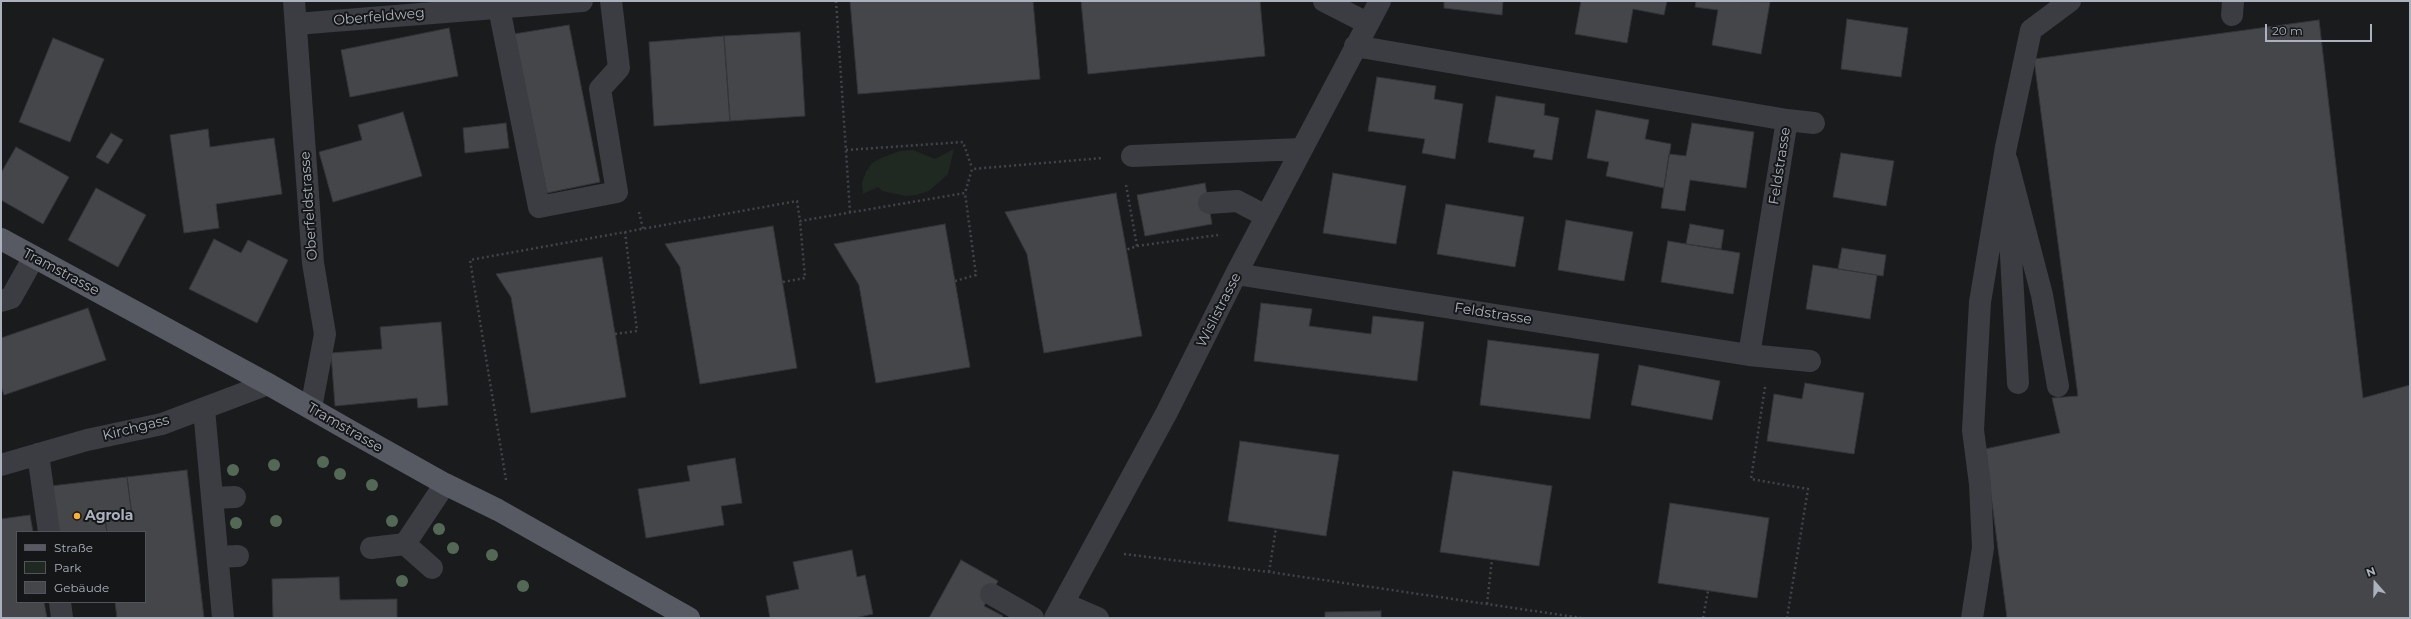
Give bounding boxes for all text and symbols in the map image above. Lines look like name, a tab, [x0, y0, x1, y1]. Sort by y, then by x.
street label: Oberfeldweg	[333, 5, 425, 29]
scale bar	[2267, 16, 2374, 42]
text: 20 m	[2272, 23, 2303, 38]
street label: Feldstrasse	[1766, 126, 1794, 206]
street label: Oberfeldstrasse	[297, 151, 321, 261]
street label: Tramstrasse	[20, 245, 102, 299]
street label: Wislistrasse	[1193, 270, 1245, 350]
street label: Feldstrasse	[1453, 300, 1533, 328]
street label: Tramstrasse	[304, 400, 386, 456]
street label: Kirchgass	[101, 412, 171, 444]
place label: Agrola	[85, 508, 133, 524]
marker: Agrola	[72, 511, 82, 521]
legend	[16, 531, 146, 603]
text: Straße	[54, 540, 93, 555]
text: Park	[54, 560, 81, 575]
north arrow	[2355, 563, 2395, 603]
text: N	[2364, 564, 2377, 580]
text: Gebäude	[54, 580, 109, 595]

